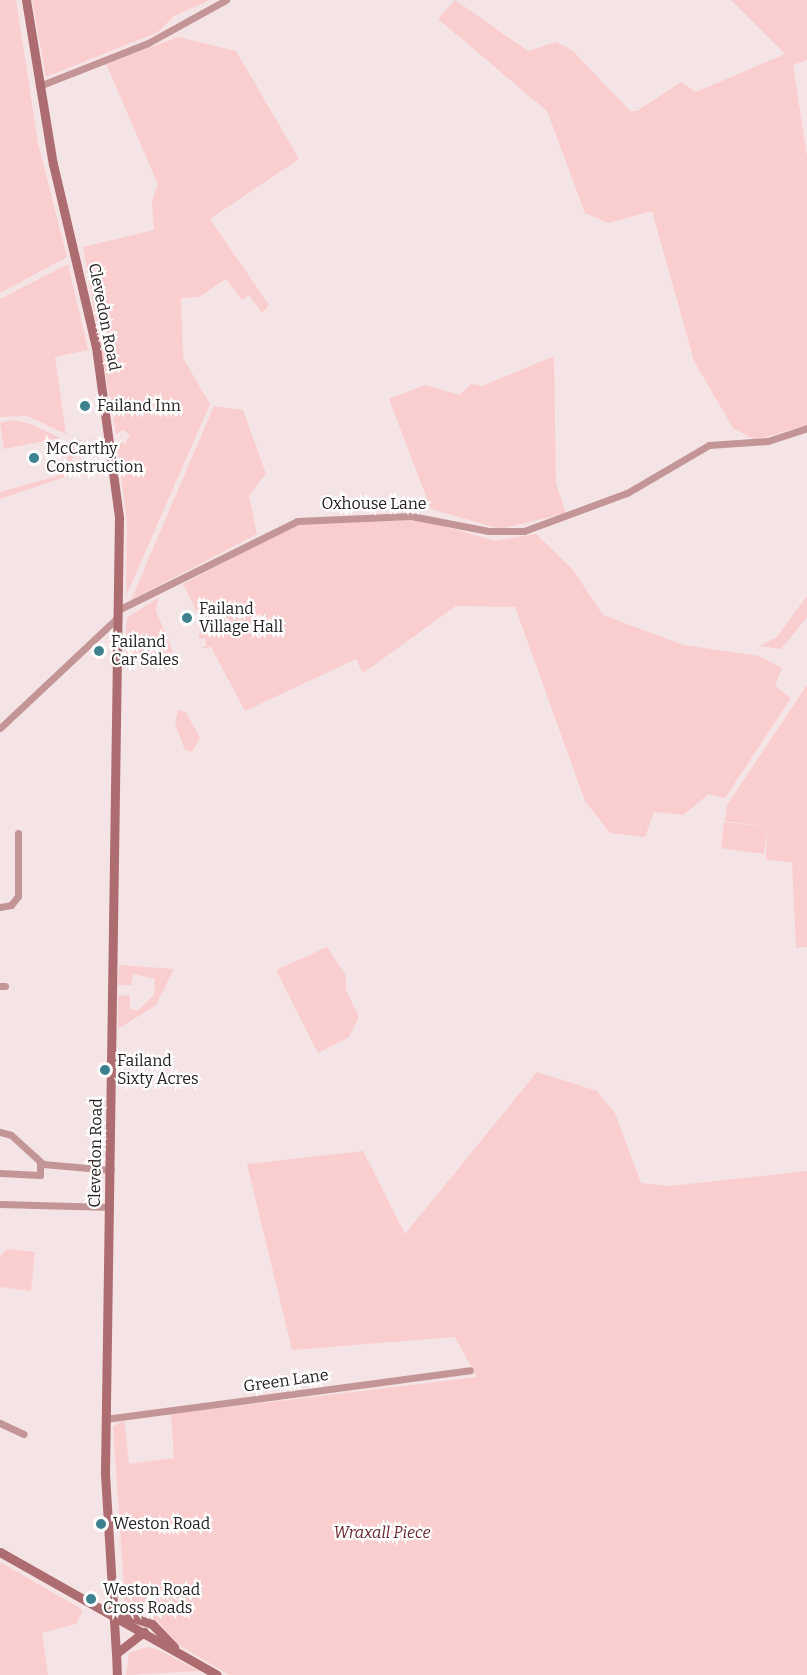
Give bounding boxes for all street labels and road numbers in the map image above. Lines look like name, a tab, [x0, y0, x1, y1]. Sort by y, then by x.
street label: Clevedon Road	[84, 261, 124, 373]
street label: Oxhouse Lane	[321, 494, 427, 514]
street label: Clevedon Road	[85, 1098, 107, 1208]
street label: Green Lane	[242, 1366, 330, 1396]

